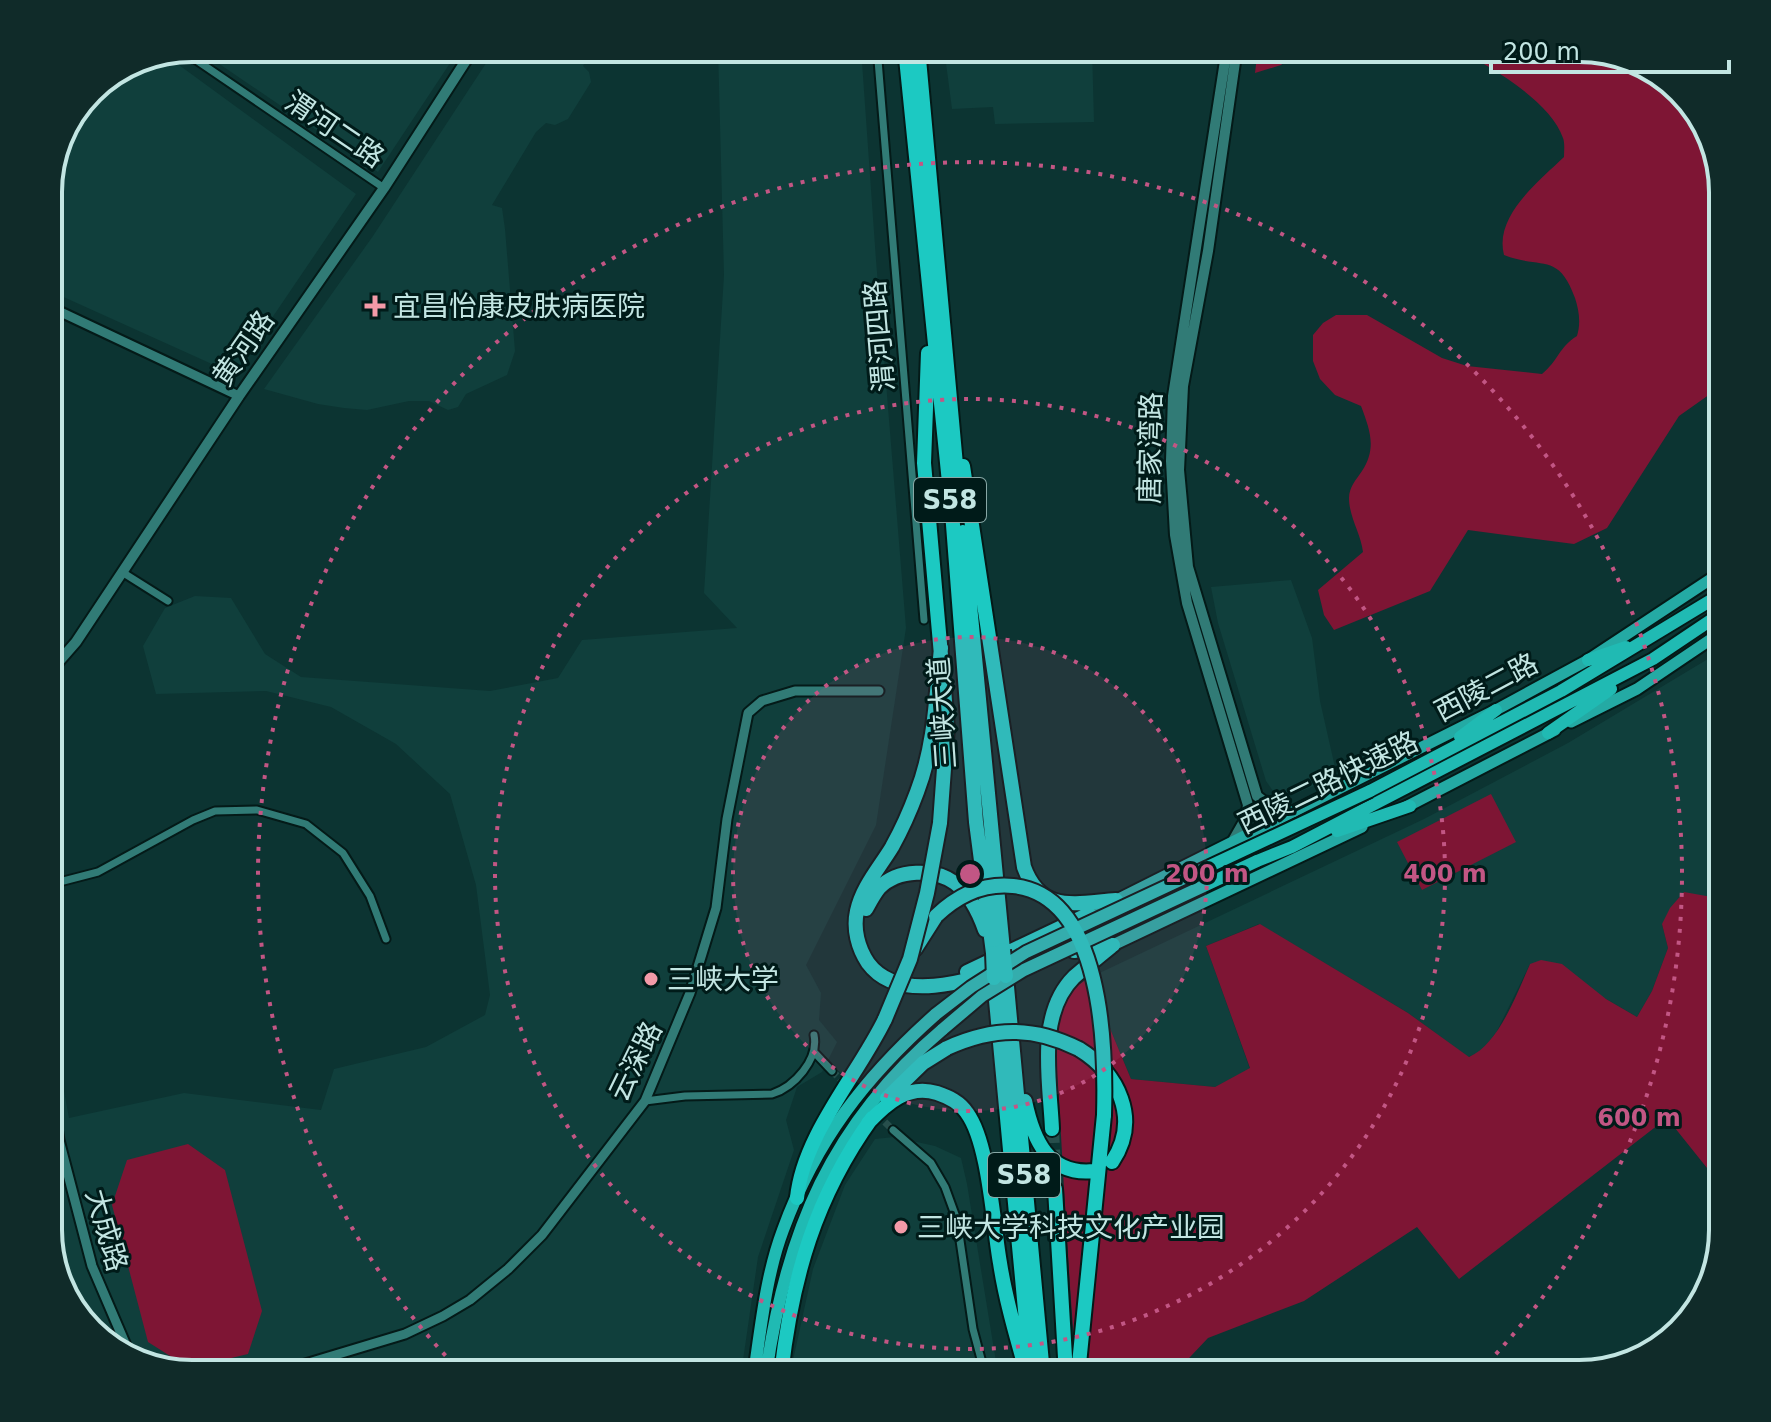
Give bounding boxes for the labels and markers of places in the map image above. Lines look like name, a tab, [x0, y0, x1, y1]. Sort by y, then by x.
place label: 宜昌怡康皮肤病医院	[393, 290, 645, 323]
marker: 宜昌怡康皮肤病医院	[364, 295, 386, 317]
centre of rings	[956, 860, 984, 888]
place label: 三峡大学	[667, 963, 779, 996]
marker: 三峡大学	[642, 970, 660, 988]
place label: 三峡大学科技文化产业园	[917, 1211, 1225, 1244]
marker: 三峡大学科技文化产业园	[892, 1218, 910, 1236]

